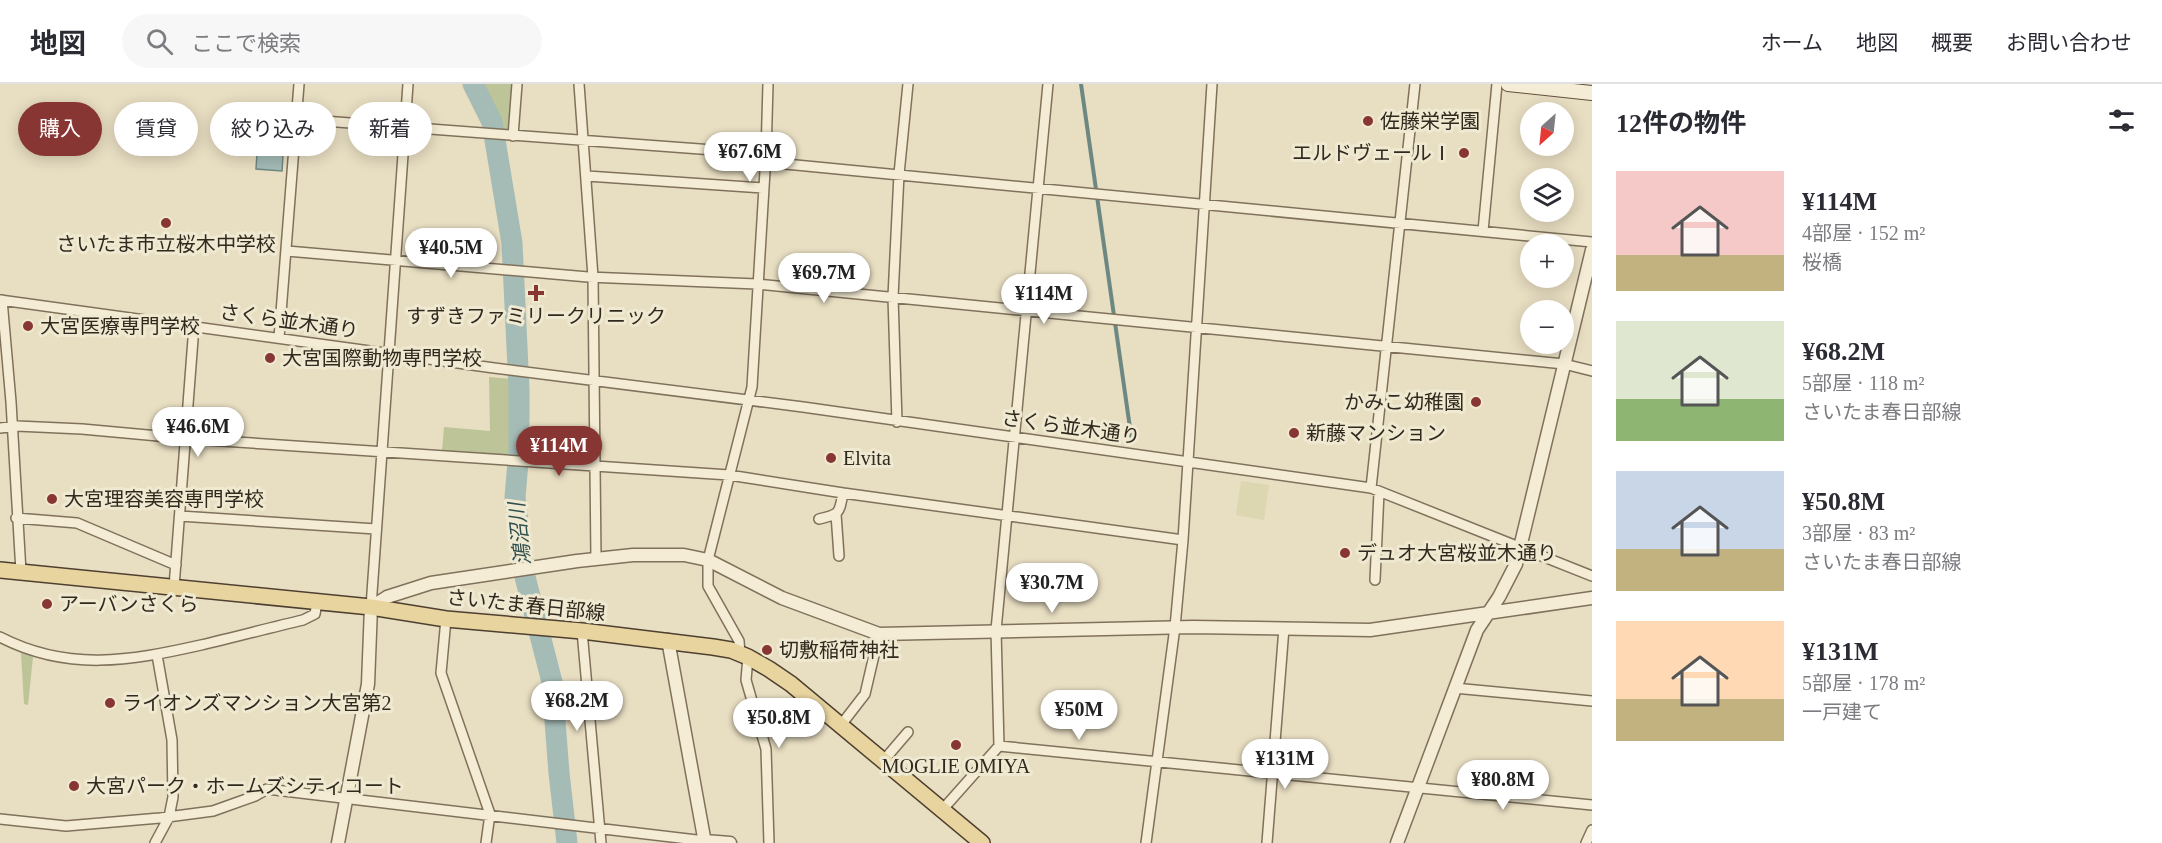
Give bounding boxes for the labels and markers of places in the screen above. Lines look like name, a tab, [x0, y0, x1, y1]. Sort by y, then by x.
place label: 佐藤栄学園	[1380, 110, 1480, 132]
marker: 佐藤栄学園	[1361, 114, 1375, 128]
pin: ¥67.6M	[701, 132, 799, 183]
place label: エルドヴェールⅠ	[1292, 142, 1452, 164]
marker: エルドヴェールⅠ	[1457, 146, 1471, 160]
marker: さいたま市立桜木中学校	[159, 216, 173, 230]
pin: ¥40.5M	[402, 228, 500, 279]
place label: さいたま市立桜木中学校	[56, 233, 276, 255]
pin: ¥69.7M	[775, 253, 873, 304]
pin: ¥114M	[1002, 274, 1086, 325]
marker: すずきファミリークリニック	[527, 284, 545, 302]
place label: すずきファミリークリニック	[406, 305, 666, 327]
place label: 大宮医療専門学校	[40, 315, 200, 337]
marker: 大宮医療専門学校	[21, 319, 35, 333]
place label: 大宮国際動物専門学校	[282, 347, 482, 369]
marker: 大宮国際動物専門学校	[263, 351, 277, 365]
place label: かみこ幼稚園	[1344, 391, 1464, 413]
marker: かみこ幼稚園	[1469, 395, 1483, 409]
pin: ¥46.6M	[149, 407, 247, 458]
place label: 新藤マンション	[1306, 422, 1446, 444]
pin: ¥114M	[517, 426, 601, 477]
marker: 新藤マンション	[1287, 426, 1301, 440]
place label: Elvita	[843, 447, 891, 469]
marker: Elvita	[824, 451, 838, 465]
place label: 大宮理容美容専門学校	[64, 488, 264, 510]
marker: 大宮理容美容専門学校	[45, 492, 59, 506]
place label: デュオ大宮桜並木通り	[1357, 542, 1557, 564]
marker: デュオ大宮桜並木通り	[1338, 546, 1352, 560]
pin: ¥30.7M	[1003, 563, 1101, 614]
place label: アーバンさくら	[59, 593, 199, 615]
marker: アーバンさくら	[40, 597, 54, 611]
place label: 切敷稲荷神社	[779, 639, 899, 661]
marker: 切敷稲荷神社	[760, 643, 774, 657]
pin: ¥68.2M	[528, 681, 626, 732]
pin: ¥50M	[1043, 690, 1115, 741]
place label: ライオンズマンション大宮第2	[122, 692, 392, 714]
marker: ライオンズマンション大宮第2	[103, 696, 117, 710]
pin: ¥50.8M	[730, 698, 828, 749]
marker: MOGLIE OMIYA	[949, 738, 963, 752]
pin: ¥131M	[1243, 739, 1327, 790]
place label: MOGLIE OMIYA	[882, 755, 1031, 777]
pin: ¥80.8M	[1454, 760, 1552, 811]
place label: 大宮パーク・ホームズシティコート	[86, 775, 404, 797]
marker: 大宮パーク・ホームズシティコート	[67, 779, 81, 793]

